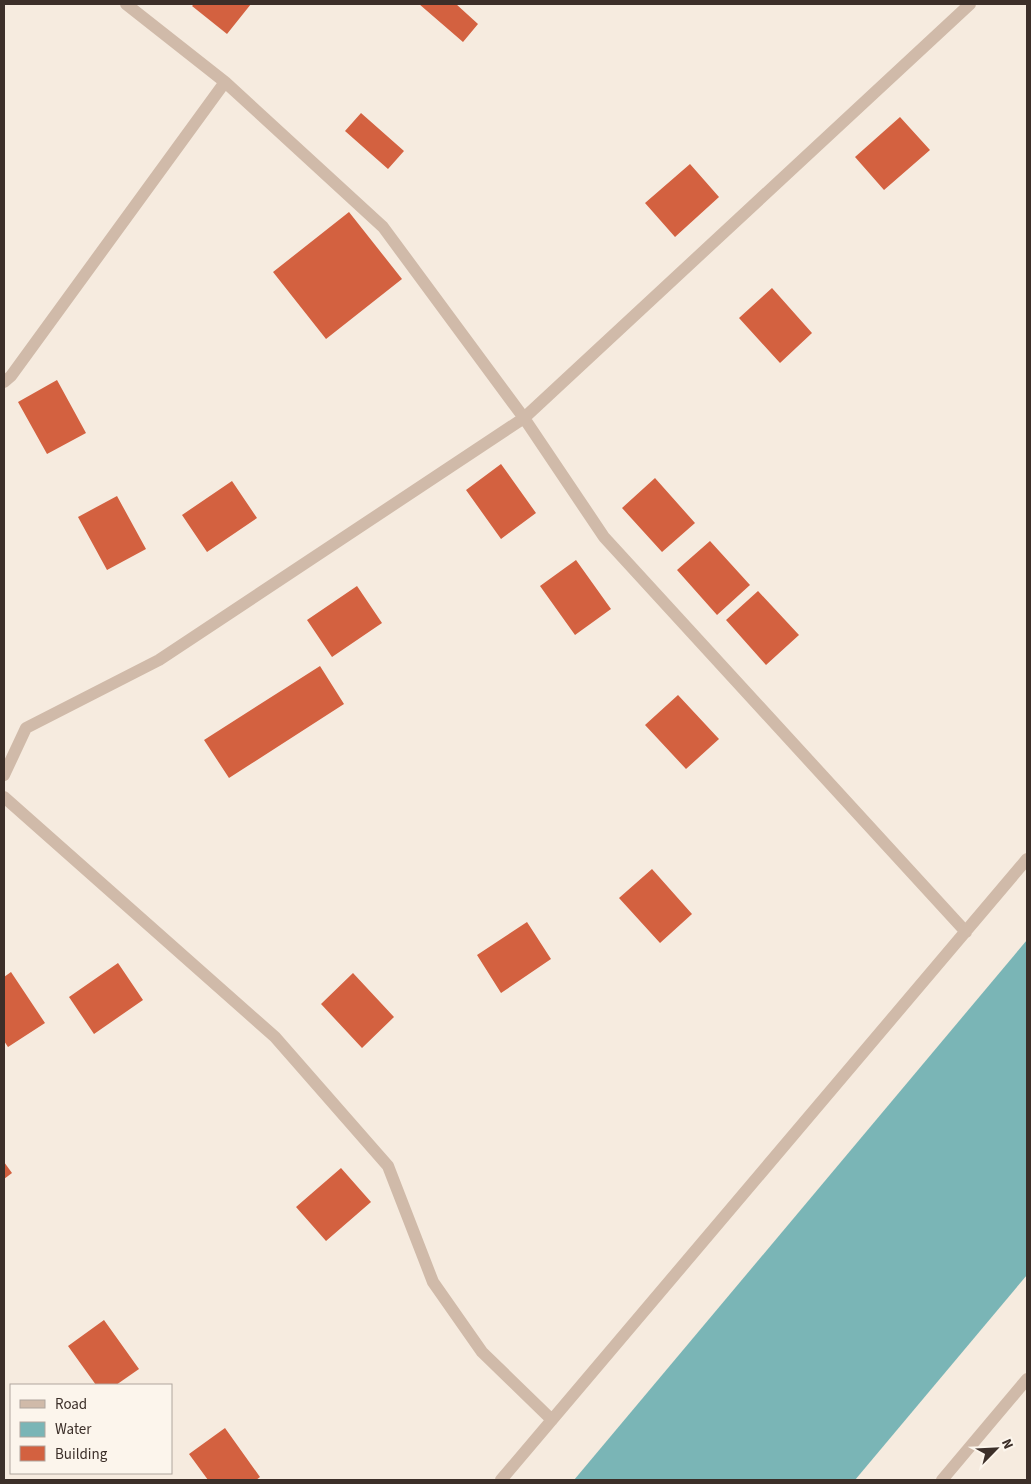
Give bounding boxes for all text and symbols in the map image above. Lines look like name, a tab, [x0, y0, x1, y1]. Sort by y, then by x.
legend	[10, 1384, 172, 1474]
text: Road	[55, 1394, 87, 1415]
text: Water	[55, 1419, 92, 1440]
north arrow	[971, 1424, 1021, 1474]
text: N	[996, 1436, 1018, 1452]
text: Building	[55, 1444, 108, 1465]

